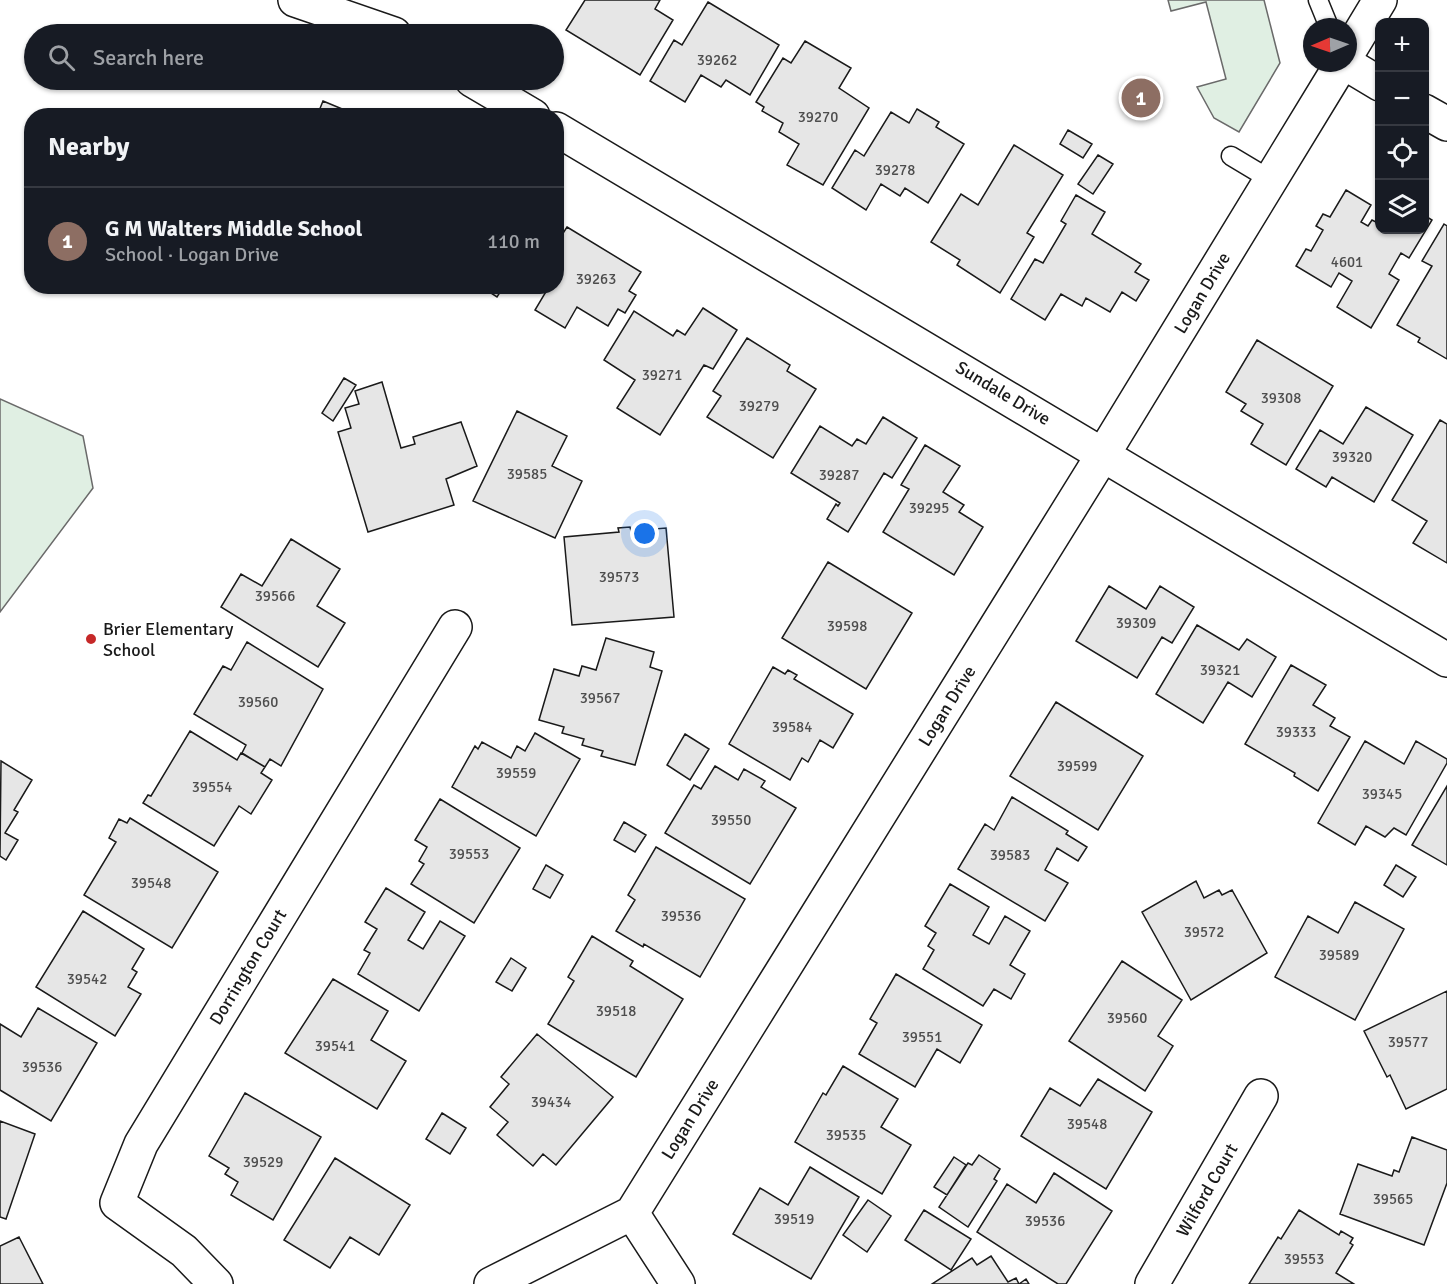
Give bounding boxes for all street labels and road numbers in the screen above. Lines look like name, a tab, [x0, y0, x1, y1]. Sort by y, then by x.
street label: Logan Drive	[1169, 248, 1235, 338]
street label: Sundale Drive	[952, 356, 1054, 430]
street label: Logan Drive	[914, 662, 980, 750]
street label: Dorrington Court	[205, 905, 291, 1029]
street label: Logan Drive	[657, 1075, 723, 1163]
street label: Wilford Court	[1172, 1140, 1242, 1240]

